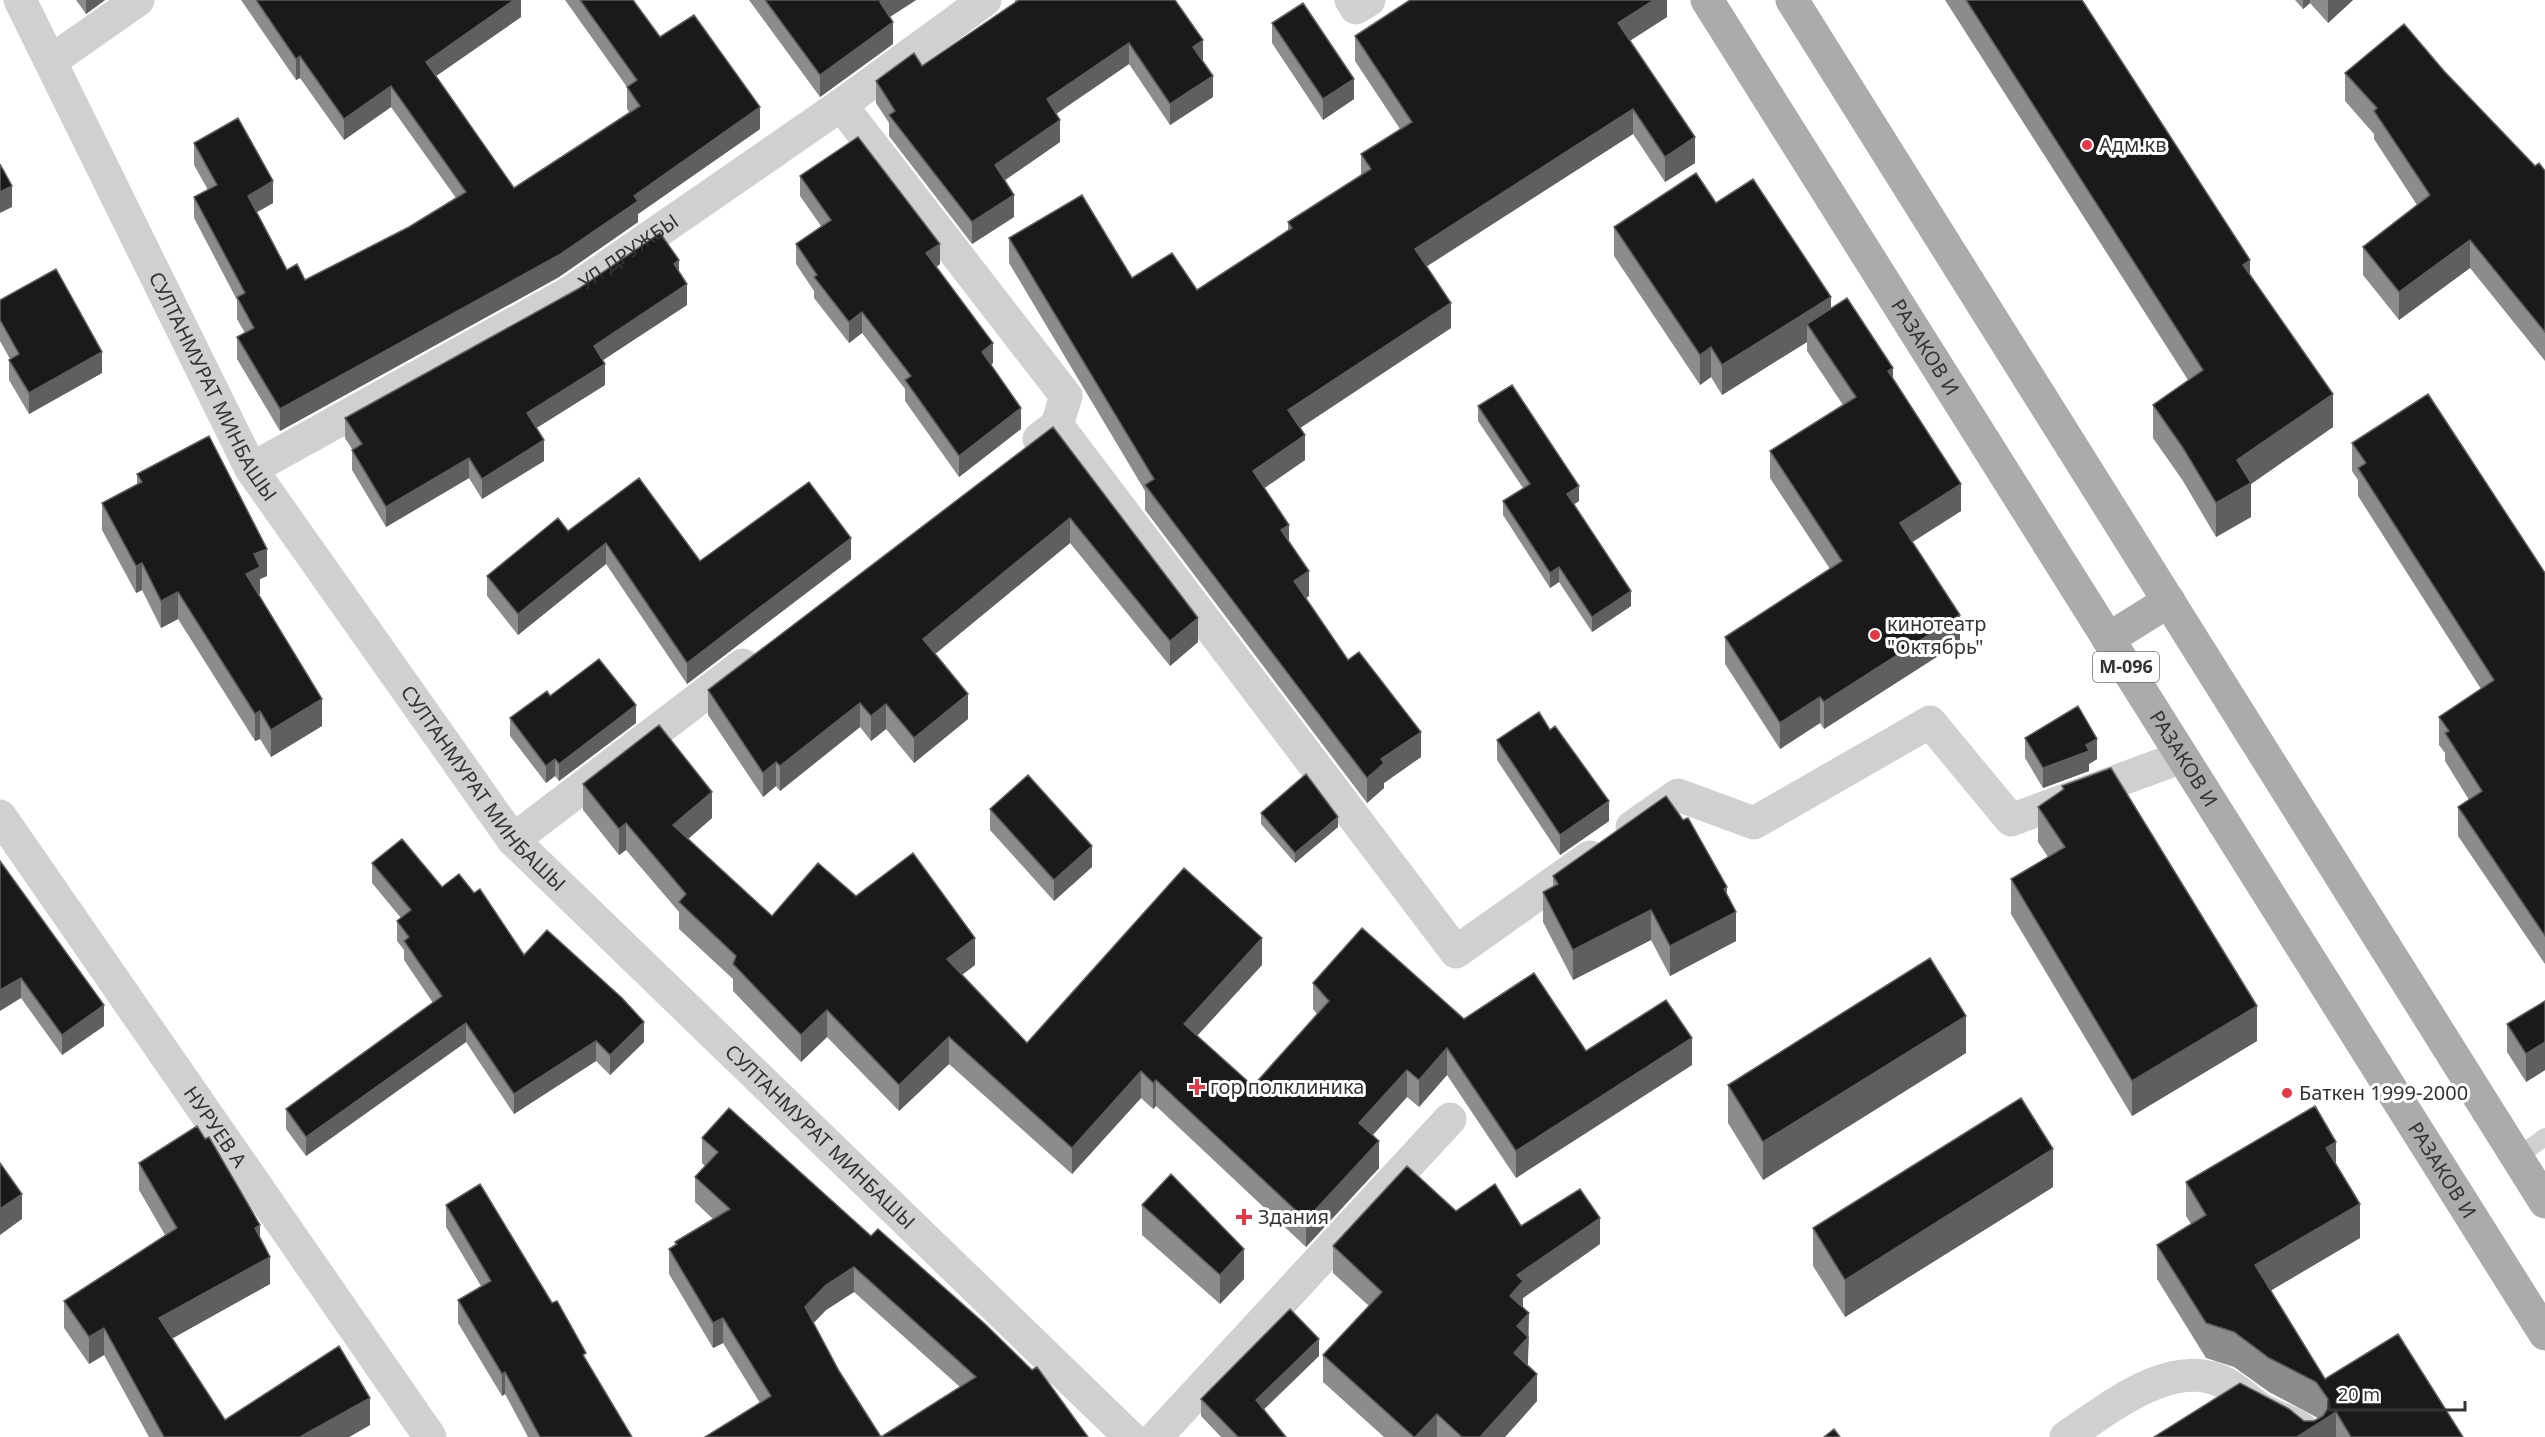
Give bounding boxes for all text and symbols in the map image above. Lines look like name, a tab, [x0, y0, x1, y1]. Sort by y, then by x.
place label: Адм.кв	[2099, 131, 2167, 158]
marker: Адм.кв	[2080, 138, 2094, 152]
street label: УЛ ДРУЖБЫ	[573, 207, 684, 295]
street label: СУЛТАНМУРАТ МИНБАШЫ	[143, 267, 284, 506]
street label: РАЗАКОВ И	[1885, 294, 1966, 400]
place label: кинотеатр "Октябрь"	[1887, 610, 1987, 660]
marker: кинотеатр "Октябрь"	[1868, 628, 1882, 642]
road number: М-096	[2093, 652, 2159, 682]
street label: СУЛТАНМУРАТ МИНБАШЫ	[395, 680, 572, 897]
street label: РАЗАКОВ И	[2144, 705, 2224, 812]
street label: СУЛТАНМУРАТ МИНБАШЫ	[719, 1038, 921, 1235]
place label: гор полклиника	[1210, 1073, 1364, 1100]
marker: гор полклиника	[1188, 1078, 1206, 1096]
place label: Баткен 1999-2000	[2299, 1079, 2468, 1106]
street label: НУРУЕВ А	[178, 1080, 253, 1173]
marker: Баткен 1999-2000	[2280, 1086, 2294, 1100]
street label: РАЗАКОВ И	[2402, 1117, 2483, 1223]
place label: Здания	[1258, 1203, 1329, 1230]
marker: Здания	[1235, 1208, 1253, 1226]
scale bar	[2329, 1374, 2466, 1412]
text: 20 m	[2338, 1382, 2380, 1406]

